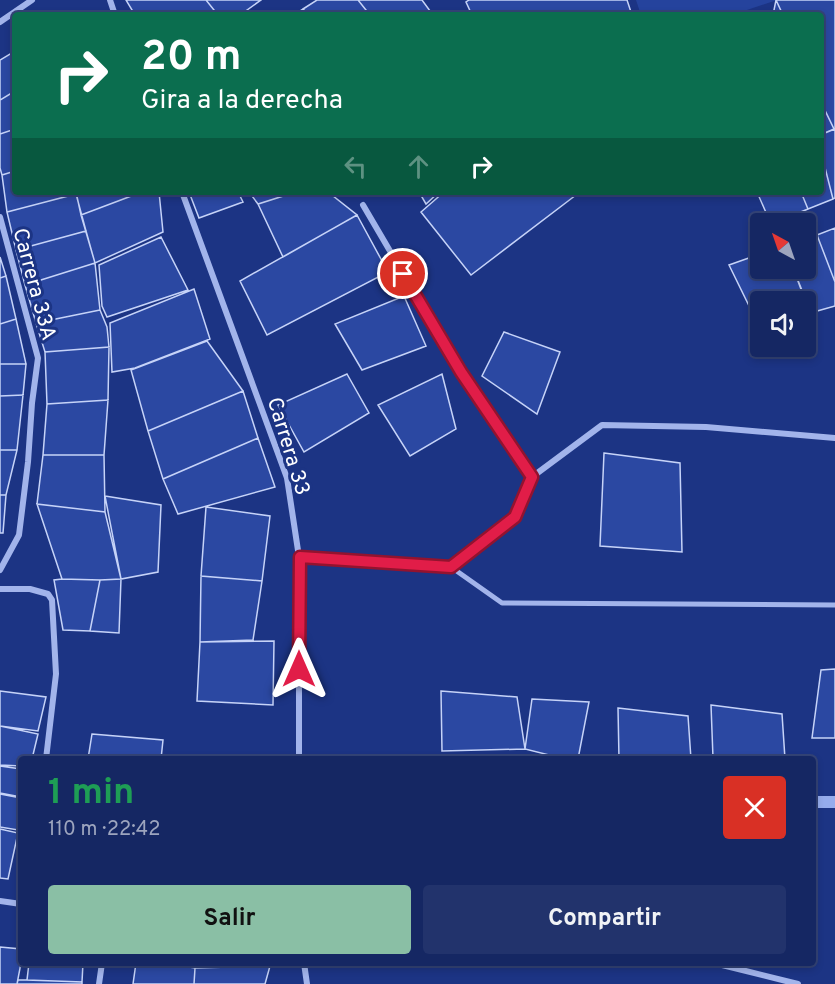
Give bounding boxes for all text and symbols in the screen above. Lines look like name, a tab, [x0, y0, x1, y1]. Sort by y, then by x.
text: 20 m	[141, 32, 242, 85]
icon: right	[42, 36, 120, 114]
text: Gira a la derecha	[141, 84, 343, 118]
icon: left	[339, 150, 372, 183]
icon: ahead	[402, 150, 435, 183]
icon: right	[465, 150, 498, 183]
north arrow	[750, 213, 816, 279]
map controls	[750, 213, 816, 357]
street label: Carrera 33A	[6, 225, 61, 344]
pin	[377, 248, 428, 299]
icon: arrive	[386, 257, 419, 290]
button: sound	[750, 291, 816, 357]
street label: Carrera 33	[260, 394, 315, 499]
position arrow	[267, 637, 331, 701]
text: 1 min	[48, 771, 134, 817]
button: close	[723, 776, 786, 839]
text: 110 m · 22:42	[48, 817, 160, 843]
button: Salir	[48, 885, 411, 954]
button: Compartir	[423, 885, 786, 954]

